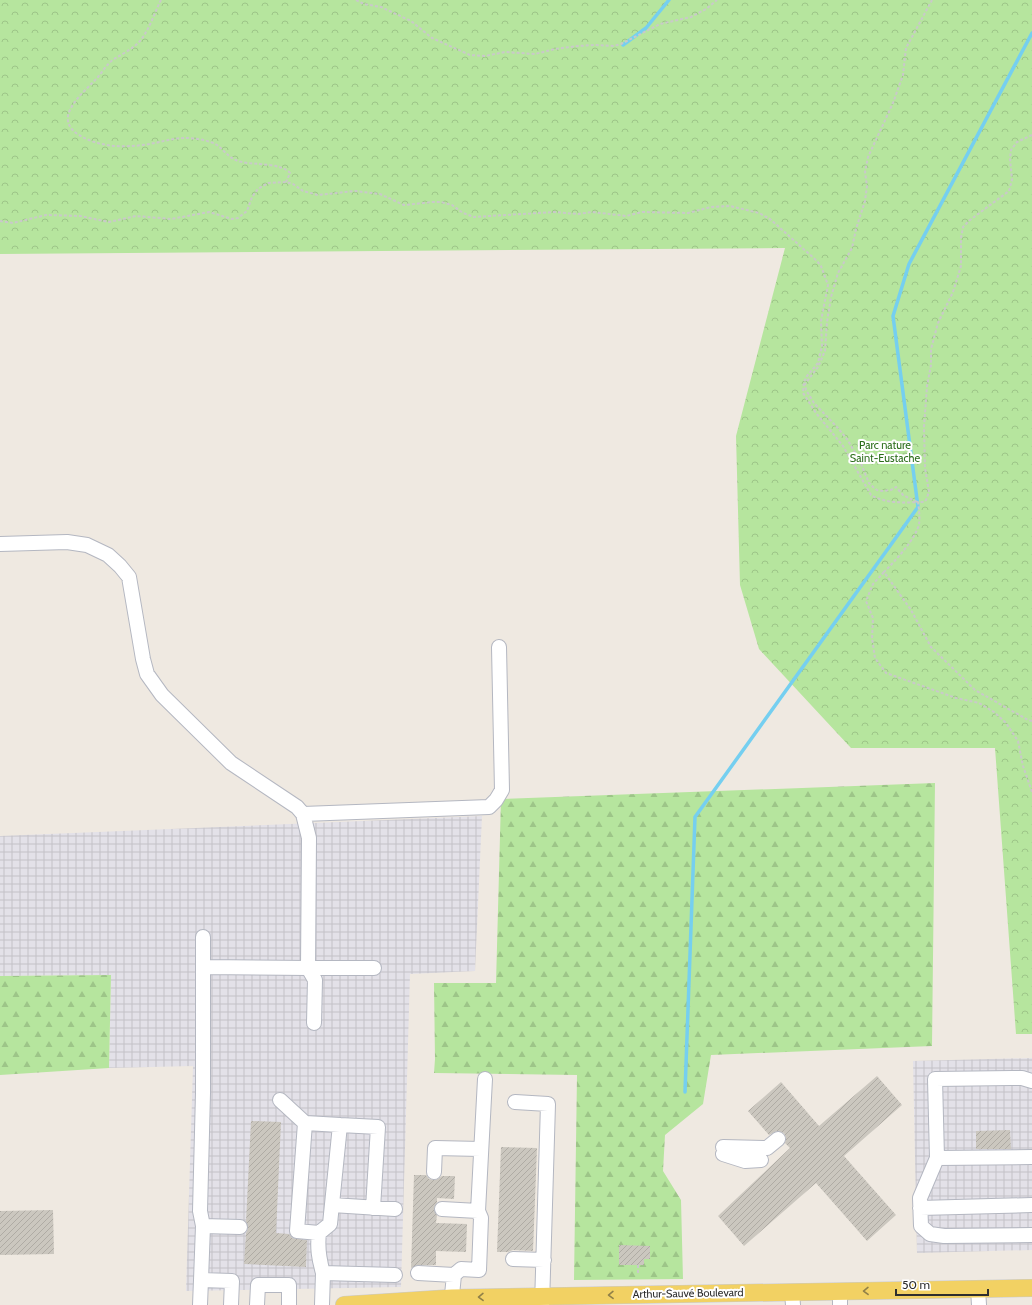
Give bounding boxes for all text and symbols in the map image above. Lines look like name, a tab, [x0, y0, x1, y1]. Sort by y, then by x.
park label: Parc nature Saint-Eustache	[850, 438, 920, 465]
scale bar	[896, 1271, 988, 1297]
text: 50 m	[902, 1277, 930, 1292]
street label: Arthur-Sauvé Boulevard	[632, 1285, 744, 1301]
one-way arrow	[863, 1287, 869, 1295]
one-way arrow	[608, 1291, 614, 1299]
one-way arrow	[478, 1293, 484, 1301]

